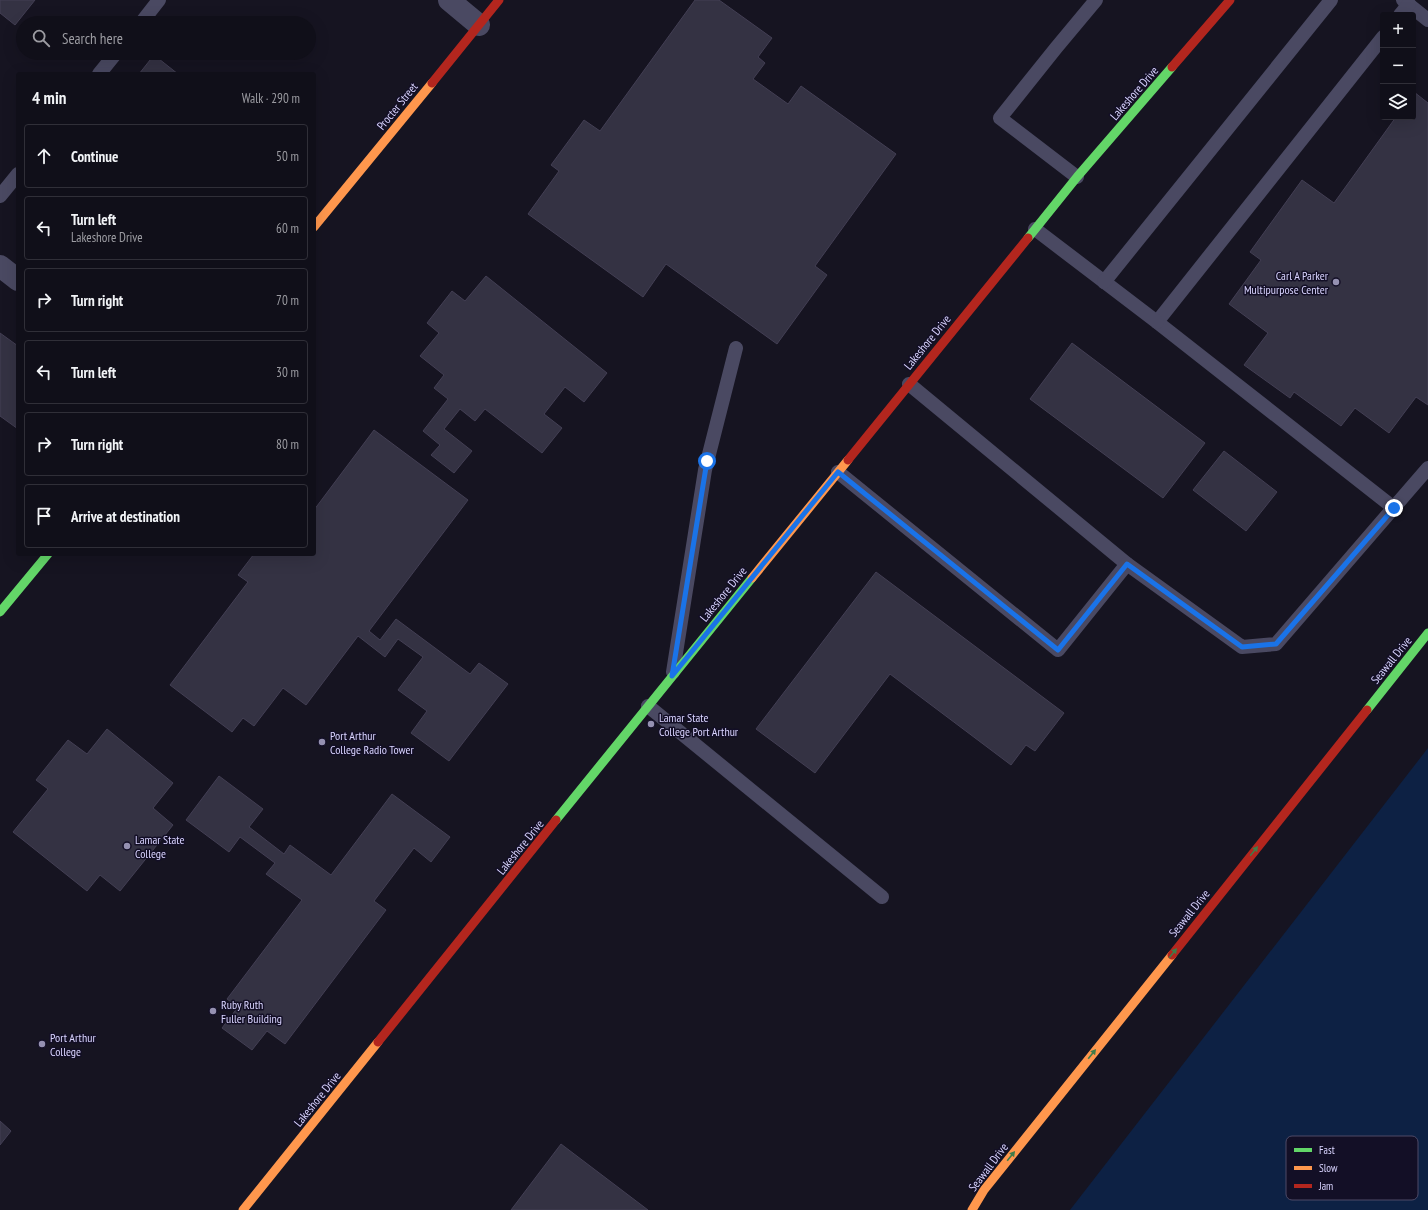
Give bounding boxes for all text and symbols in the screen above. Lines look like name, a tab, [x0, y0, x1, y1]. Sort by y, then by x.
map controls	[1380, 12, 1416, 120]
button: +	[1380, 12, 1416, 48]
search box	[16, 16, 316, 60]
icon: search	[30, 27, 52, 49]
text: Search here	[62, 29, 123, 48]
button: −	[1380, 48, 1416, 84]
street label: Lakeshore Drive	[1107, 63, 1161, 123]
street label: Procter Street	[373, 79, 421, 133]
button: layers	[1380, 84, 1416, 120]
text: 4 min	[32, 87, 66, 109]
text: Walk · 290 m	[242, 90, 300, 107]
icon: ahead	[33, 145, 55, 167]
text: Continue	[71, 147, 118, 166]
text: 50 m	[276, 148, 299, 165]
text: Turn left	[71, 210, 116, 229]
icon: left	[33, 217, 55, 239]
text: 60 m	[276, 220, 299, 237]
text: Lakeshore Drive	[71, 229, 143, 246]
place label: Carl A Parker Multipurpose Center	[1244, 268, 1329, 297]
marker: Carl A Parker Multipurpose Center	[1331, 277, 1341, 287]
icon: right	[33, 289, 55, 311]
text: Turn right	[71, 291, 123, 310]
text: 70 m	[276, 292, 299, 309]
street label: Lakeshore Drive	[900, 312, 954, 372]
icon: left	[33, 361, 55, 383]
text: Turn left	[71, 363, 116, 382]
text: 30 m	[276, 364, 299, 381]
icon: right	[33, 433, 55, 455]
text: Turn right	[71, 435, 123, 454]
text: 80 m	[276, 436, 299, 453]
route start	[698, 452, 716, 470]
route end	[1385, 499, 1403, 517]
icon: arrive	[33, 505, 55, 527]
text: Arrive at destination	[71, 507, 180, 526]
street label: Lakeshore Drive	[696, 564, 750, 624]
street label: Seawall Drive	[1367, 633, 1415, 687]
place label: Lamar State College Port Arthur	[659, 710, 739, 739]
marker: Lamar State College Port Arthur	[646, 719, 656, 729]
place label: Port Arthur College Radio Tower	[330, 728, 414, 757]
marker: Port Arthur College Radio Tower	[317, 737, 327, 747]
street label: Lakeshore Drive	[493, 817, 547, 877]
place label: Lamar State College	[135, 832, 184, 861]
marker: Lamar State College	[122, 841, 132, 851]
one-way arrow	[1250, 846, 1258, 856]
street label: Seawall Drive	[1165, 886, 1213, 940]
one-way arrow	[1169, 947, 1177, 958]
place label: Ruby Ruth Fuller Building	[221, 997, 282, 1026]
marker: Ruby Ruth Fuller Building	[208, 1006, 218, 1016]
place label: Port Arthur College	[50, 1030, 96, 1059]
marker: Port Arthur College	[37, 1039, 47, 1049]
one-way arrow	[1088, 1049, 1096, 1060]
street label: Lakeshore Drive	[290, 1069, 344, 1129]
legend	[1286, 1136, 1418, 1200]
street label: Seawall Drive	[965, 1140, 1011, 1194]
text: Fast	[1319, 1143, 1335, 1157]
one-way arrow	[1006, 1150, 1015, 1161]
text: Slow	[1319, 1161, 1338, 1175]
text: Jam	[1318, 1179, 1333, 1193]

